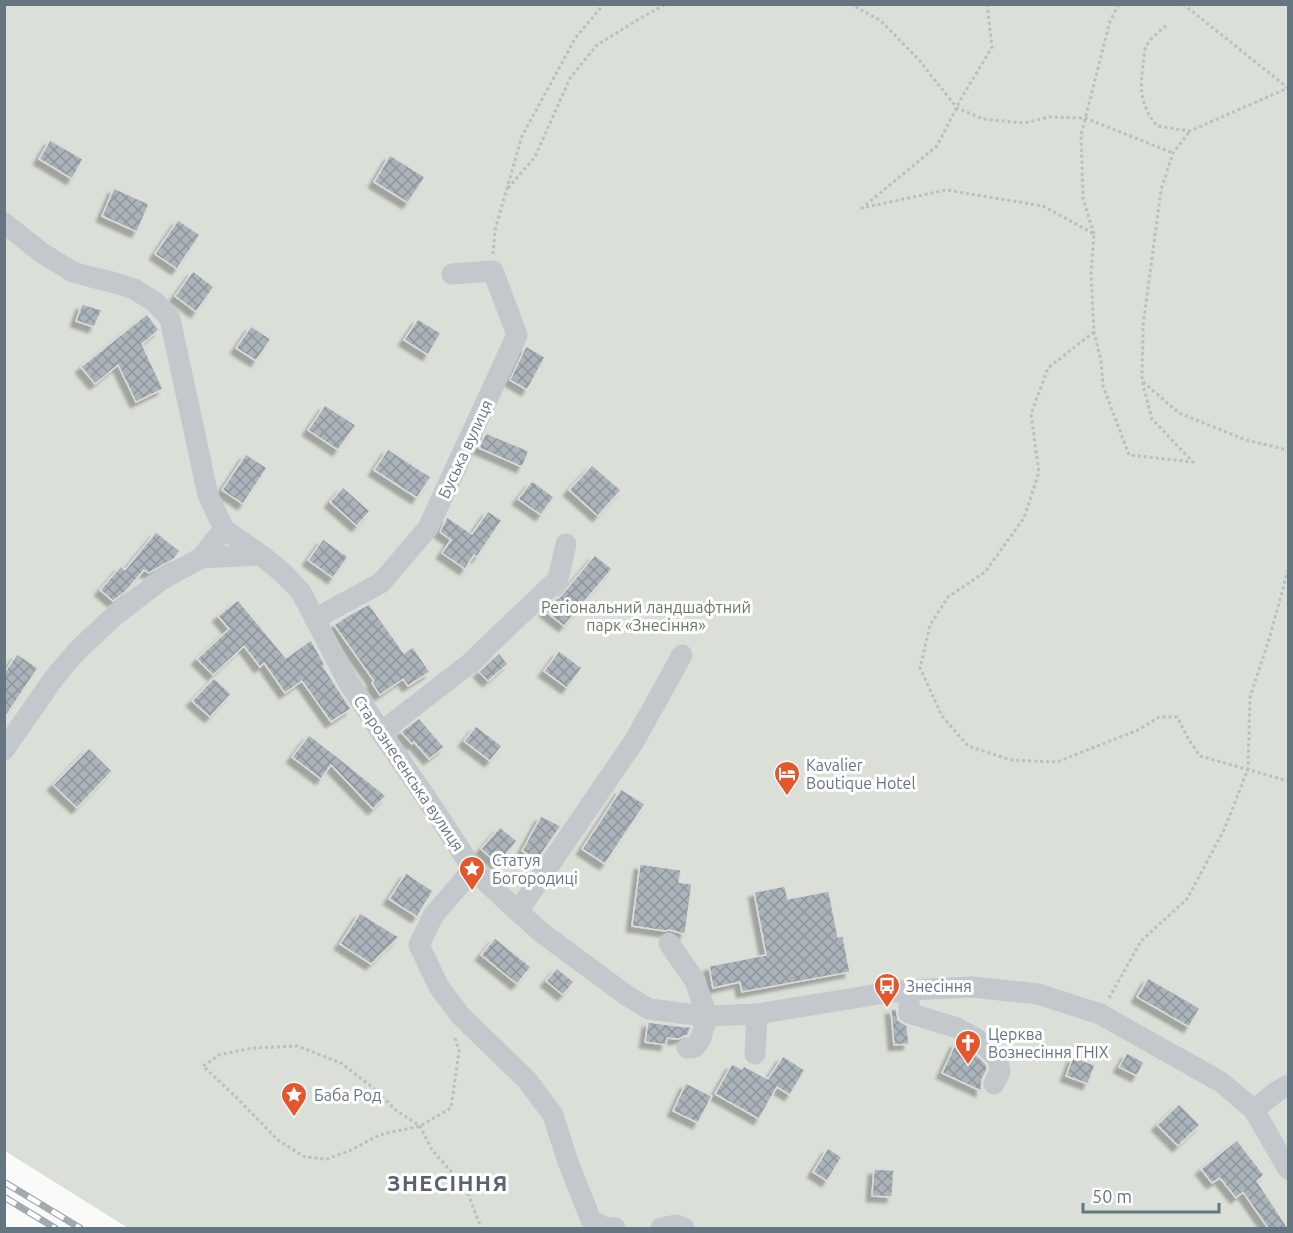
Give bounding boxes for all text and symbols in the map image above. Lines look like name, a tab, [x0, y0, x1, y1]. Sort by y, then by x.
street label: Буська вулиця	[434, 397, 496, 501]
park label: Регіональний ландшафтний парк «Знесіння»	[541, 598, 751, 634]
street label: Старознесенська вулиця	[350, 692, 468, 854]
place label: Kavalier Boutique Hotel	[806, 756, 916, 792]
hotel icon: Kavalier Boutique Hotel	[772, 759, 802, 797]
place label: Статуя Богородиці	[492, 851, 578, 887]
place icon: Статуя Богородиці	[457, 854, 487, 892]
bus stop icon: Знесіння	[872, 971, 902, 1009]
place label: Знесіння	[906, 977, 972, 995]
place label: Церква Вознесіння ГНІХ	[988, 1025, 1109, 1061]
church icon: Церква Вознесіння ГНІХ	[953, 1028, 983, 1066]
place icon: Баба Род	[279, 1080, 309, 1118]
place label: Баба Род	[314, 1086, 381, 1104]
district label: ЗНЕСІННЯ	[387, 1170, 509, 1195]
scale bar	[1083, 1176, 1220, 1214]
text: 50 m	[1092, 1186, 1132, 1206]

